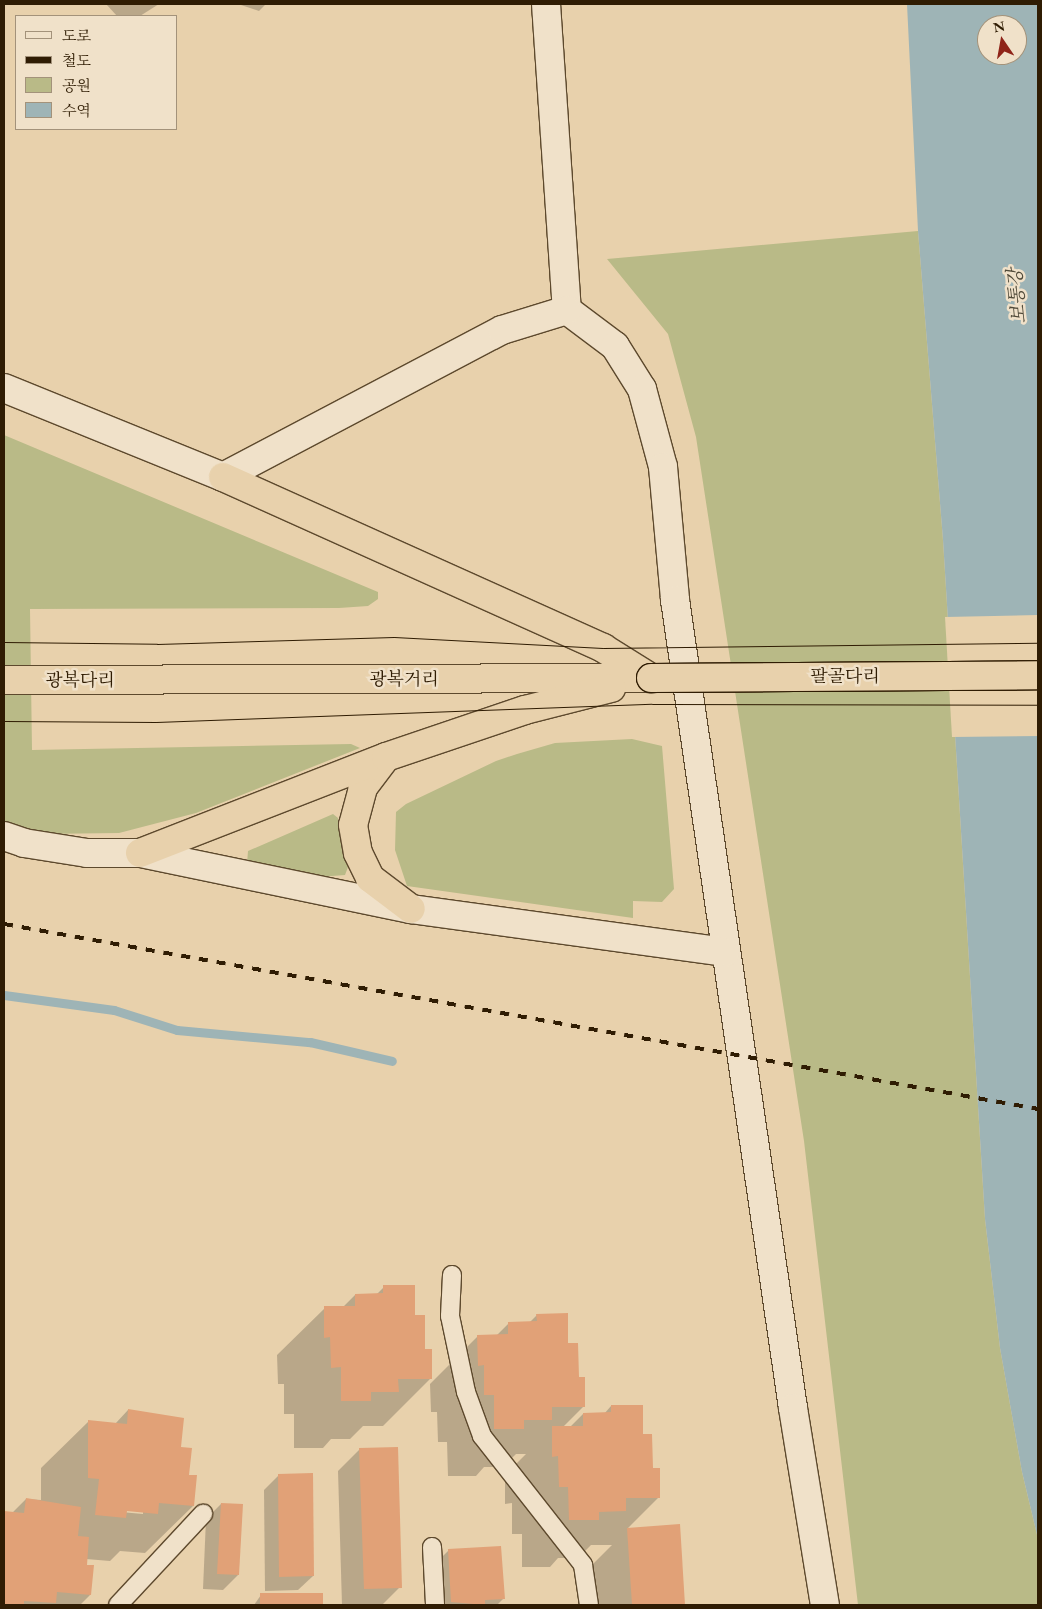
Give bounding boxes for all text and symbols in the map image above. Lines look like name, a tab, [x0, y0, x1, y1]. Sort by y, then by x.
legend	[15, 15, 178, 130]
north arrow	[977, 15, 1027, 65]
text: N	[992, 16, 1006, 36]
text: 도로	[62, 26, 91, 45]
text: 철도	[62, 51, 91, 70]
text: 공원	[62, 76, 91, 95]
text: 수역	[62, 101, 91, 120]
water label: 보통강	[1003, 268, 1031, 324]
street label: 팔골다리	[810, 665, 880, 687]
street label: 광복거리	[369, 668, 439, 690]
street label: 광복다리	[45, 669, 115, 691]

